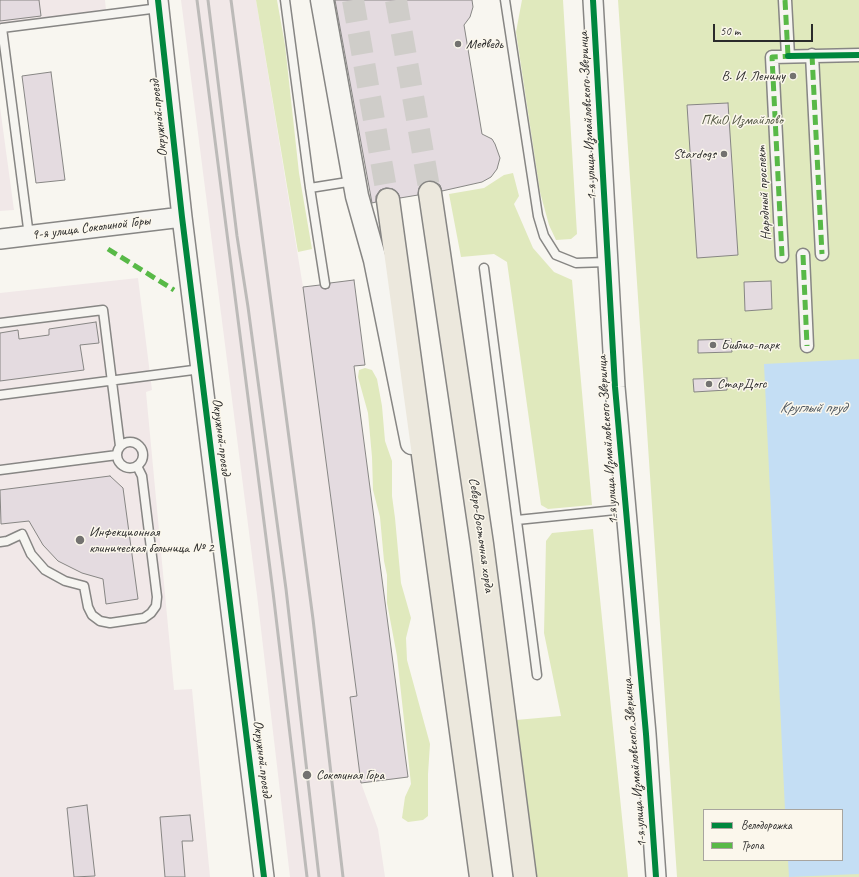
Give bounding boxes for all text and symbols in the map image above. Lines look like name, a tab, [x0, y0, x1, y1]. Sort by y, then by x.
scale bar	[715, 16, 815, 42]
text: 50 m	[720, 23, 740, 39]
street label: 1-я улица Измайловского Зверинца	[575, 31, 601, 201]
place label: Медведь	[466, 36, 503, 52]
marker: Медведь	[453, 39, 463, 49]
place label: В. И. Ленину	[722, 68, 785, 84]
marker: В. И. Ленину	[788, 71, 798, 81]
street label: Окружной проезд	[147, 79, 171, 157]
park label: ПКиО Измайлово	[701, 112, 783, 128]
street label: Народный проспект	[753, 145, 775, 241]
place label: Stardogs	[673, 146, 716, 162]
marker: Stardogs	[719, 149, 729, 159]
street label: 9-я улица Соколиной Горы	[31, 212, 151, 244]
place label: Библио-парк	[721, 337, 779, 353]
marker: Библио-парк	[708, 340, 718, 350]
street label: 1-я улица Измайловского Зверинца	[594, 355, 622, 525]
place label: СтарДогс	[717, 376, 766, 392]
marker: СтарДогс	[704, 379, 714, 389]
street label: Окружной проезд	[208, 397, 234, 477]
water label: Круглый пруд	[780, 399, 846, 417]
street label: Северо-Восточная хорда	[465, 477, 497, 593]
place label: Инфекционная клиническая больница № 2	[89, 524, 214, 556]
marker: Инфекционная клиническая больница № 2	[74, 534, 86, 546]
street label: 1-я улица Измайловского Зверинца	[619, 678, 651, 848]
street label: Окружной проезд	[249, 719, 275, 799]
place label: Соколиная Гора	[316, 767, 384, 783]
marker: Соколиная Гора	[301, 769, 313, 781]
legend	[703, 809, 843, 861]
text: Велодорожка	[741, 817, 792, 833]
text: Тропа	[741, 837, 764, 853]

